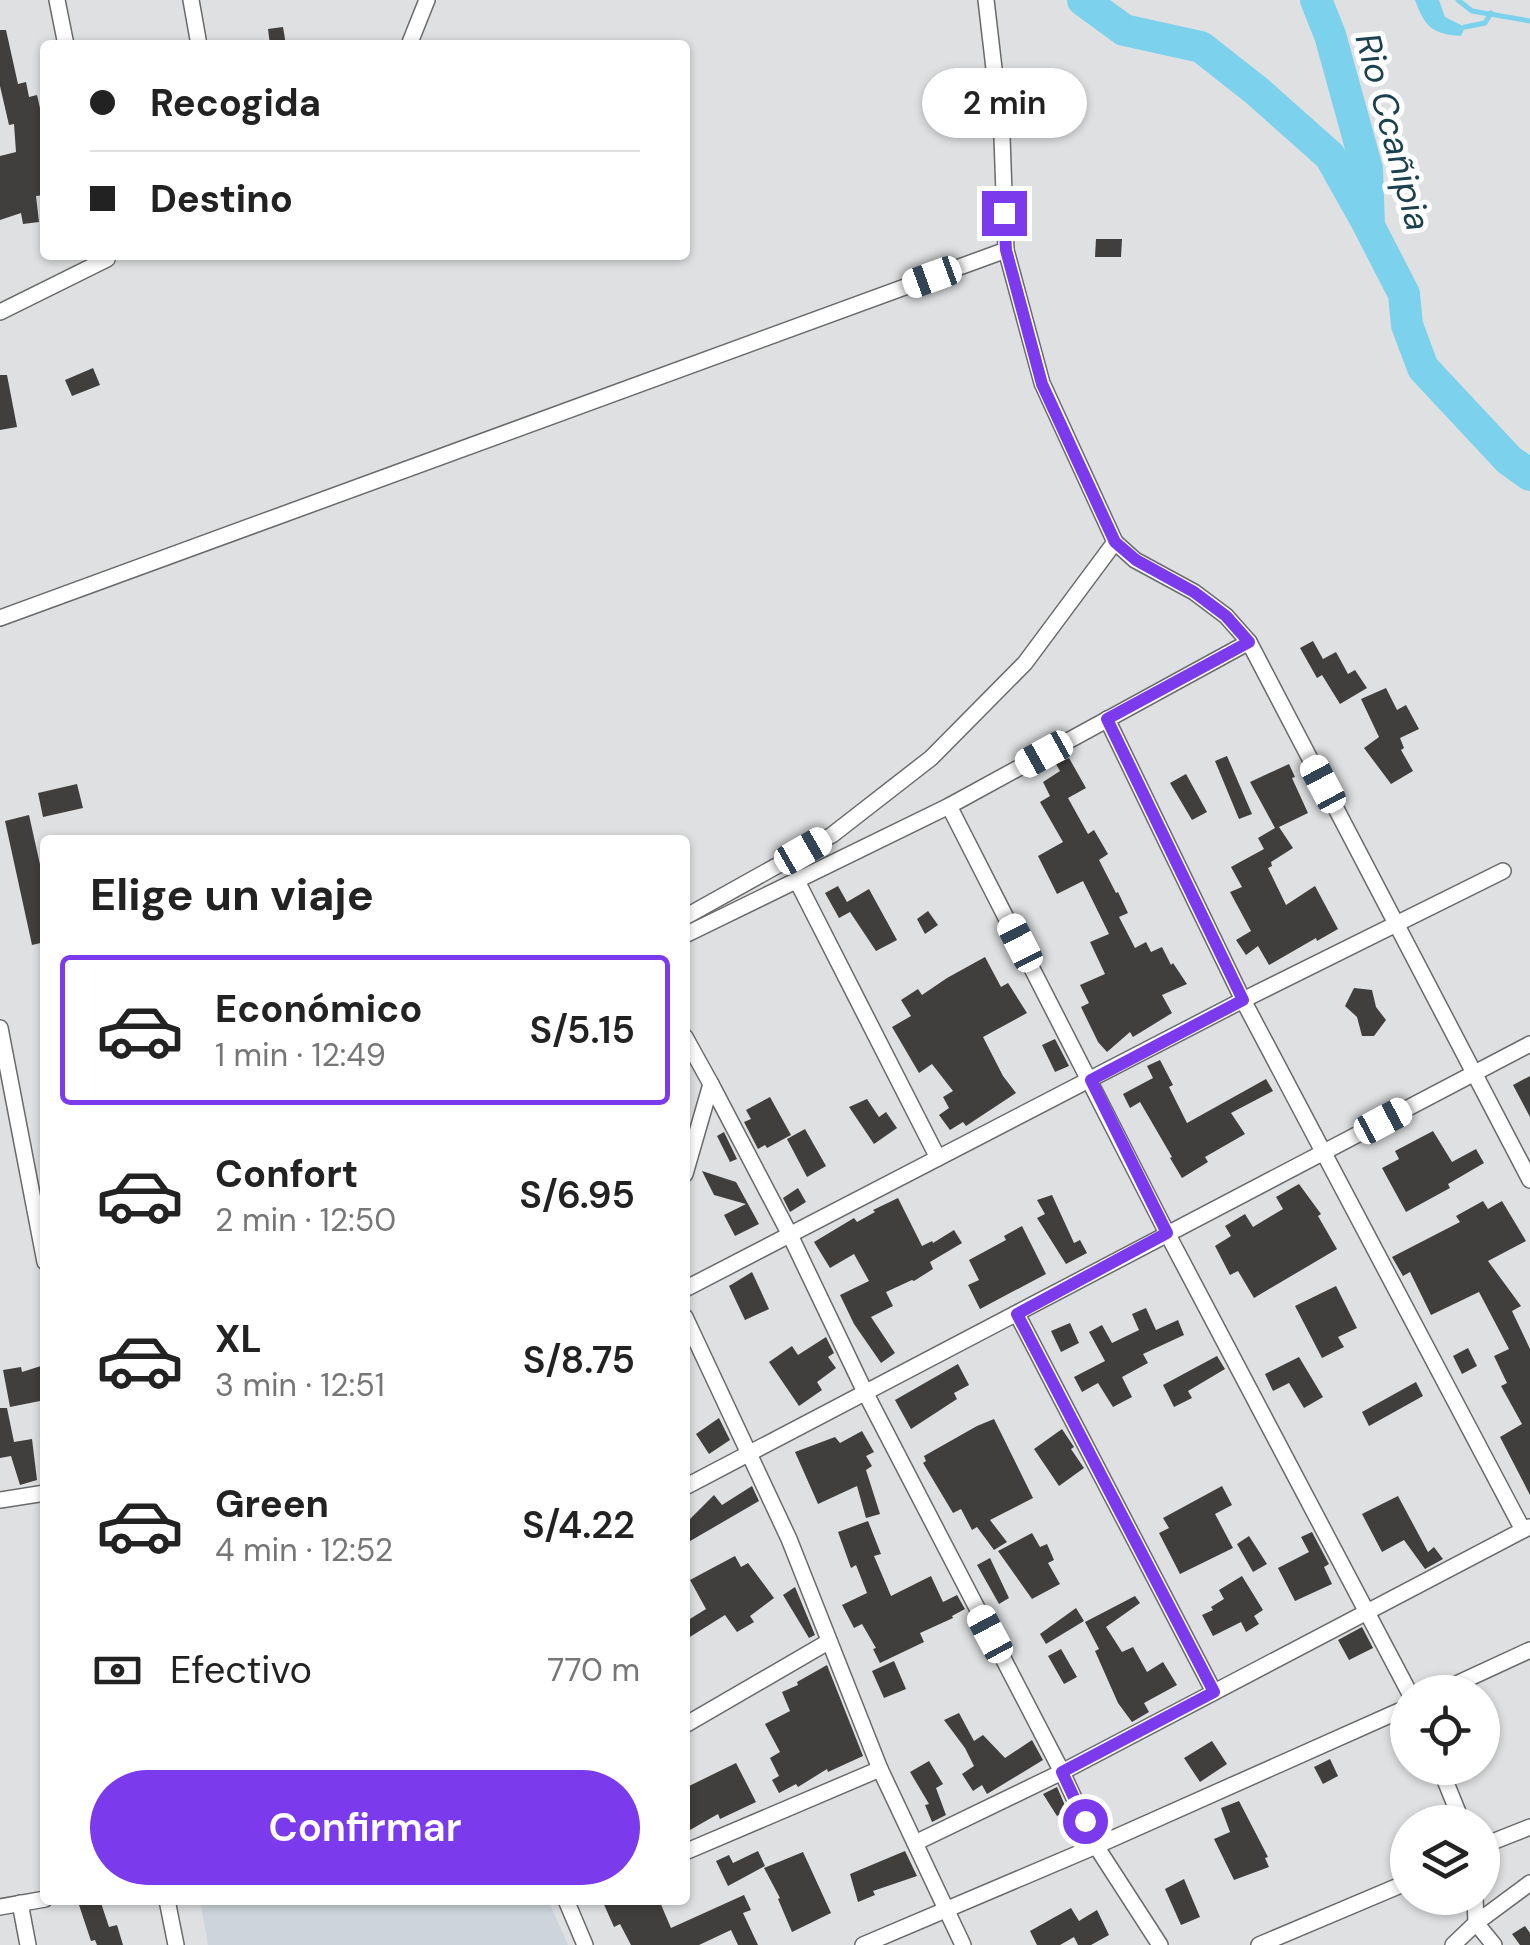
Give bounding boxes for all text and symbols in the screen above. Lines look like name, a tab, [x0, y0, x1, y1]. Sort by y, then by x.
water label: Rio Ccañipia	[1345, 28, 1441, 236]
callout: 2 min	[922, 68, 1086, 138]
text: Recogida	[150, 78, 321, 128]
text: 2 min	[963, 82, 1046, 124]
text: Destino	[150, 174, 293, 224]
route end	[982, 191, 1027, 236]
car	[899, 253, 965, 301]
car	[1010, 726, 1078, 782]
car	[1296, 750, 1350, 818]
car	[770, 823, 836, 879]
text: Elige un viaje	[90, 865, 374, 924]
car	[993, 909, 1047, 977]
text: Económico	[215, 984, 422, 1034]
icon: car	[95, 985, 185, 1075]
text: S/5.15	[530, 1005, 635, 1055]
text: 1 min · 12:49	[215, 1034, 386, 1076]
car	[1349, 1094, 1417, 1148]
text: Confort	[215, 1149, 358, 1199]
icon: car	[95, 1150, 185, 1240]
text: S/6.95	[519, 1170, 635, 1220]
text: 2 min · 12:50	[215, 1199, 396, 1241]
text: XL	[215, 1314, 262, 1364]
icon: car	[95, 1315, 185, 1405]
text: S/8.75	[523, 1335, 635, 1385]
text: 3 min · 12:51	[215, 1364, 385, 1406]
text: Green	[215, 1479, 329, 1529]
icon: car	[95, 1480, 185, 1570]
text: S/4.22	[522, 1500, 635, 1550]
text: 4 min · 12:52	[215, 1529, 393, 1571]
car	[963, 1600, 1017, 1668]
icon: cash	[90, 1643, 145, 1698]
text: Efectivo	[170, 1645, 312, 1695]
text: 770 m	[547, 1649, 640, 1691]
map controls	[1390, 1675, 1500, 1915]
button: locate	[1390, 1675, 1500, 1785]
button: Confirmar	[90, 1770, 640, 1885]
route start	[1063, 1799, 1108, 1844]
button: layers	[1390, 1805, 1500, 1915]

